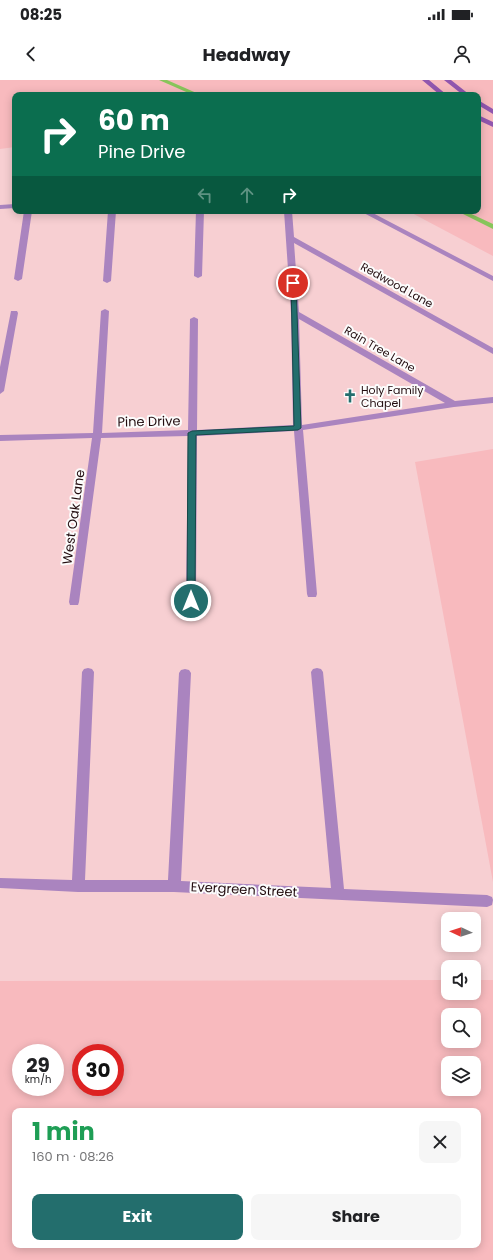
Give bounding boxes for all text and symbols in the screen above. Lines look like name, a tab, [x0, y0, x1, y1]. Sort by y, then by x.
text: 08:25	[20, 4, 62, 25]
text: Headway	[203, 42, 290, 67]
icon: back	[20, 43, 42, 65]
icon: person	[451, 43, 473, 65]
text: 60 m	[98, 101, 170, 140]
icon: right	[32, 108, 84, 160]
text: Pine Drive	[98, 139, 185, 164]
icon: left	[194, 184, 216, 206]
icon: ahead	[236, 184, 258, 206]
icon: right	[278, 184, 300, 206]
street label: Redwood Lane	[358, 258, 436, 312]
pin	[276, 266, 310, 300]
icon: arrive	[282, 272, 304, 294]
street label: Rain Tree Lane	[342, 322, 419, 376]
place label: Holy Family Chapel	[361, 382, 424, 411]
church icon: Holy Family Chapel	[342, 388, 358, 404]
street label: Pine Drive	[117, 411, 181, 432]
street label: West Oak Lane	[57, 468, 90, 566]
position arrow	[170, 580, 212, 622]
street label: Evergreen Street	[190, 877, 298, 902]
north arrow	[441, 912, 481, 952]
map controls	[441, 912, 481, 1096]
button: sound	[441, 960, 481, 1000]
button: search	[441, 1008, 481, 1048]
speed limit sign: 30	[72, 1044, 124, 1096]
text: 29	[26, 1051, 50, 1079]
button: layers	[441, 1056, 481, 1096]
text: km/h	[25, 1072, 51, 1087]
text: 1 min	[32, 1115, 95, 1148]
button: close	[419, 1121, 461, 1163]
text: 160 m · 08:26	[32, 1147, 114, 1166]
button: Exit	[32, 1194, 243, 1240]
button: Share	[251, 1194, 461, 1240]

